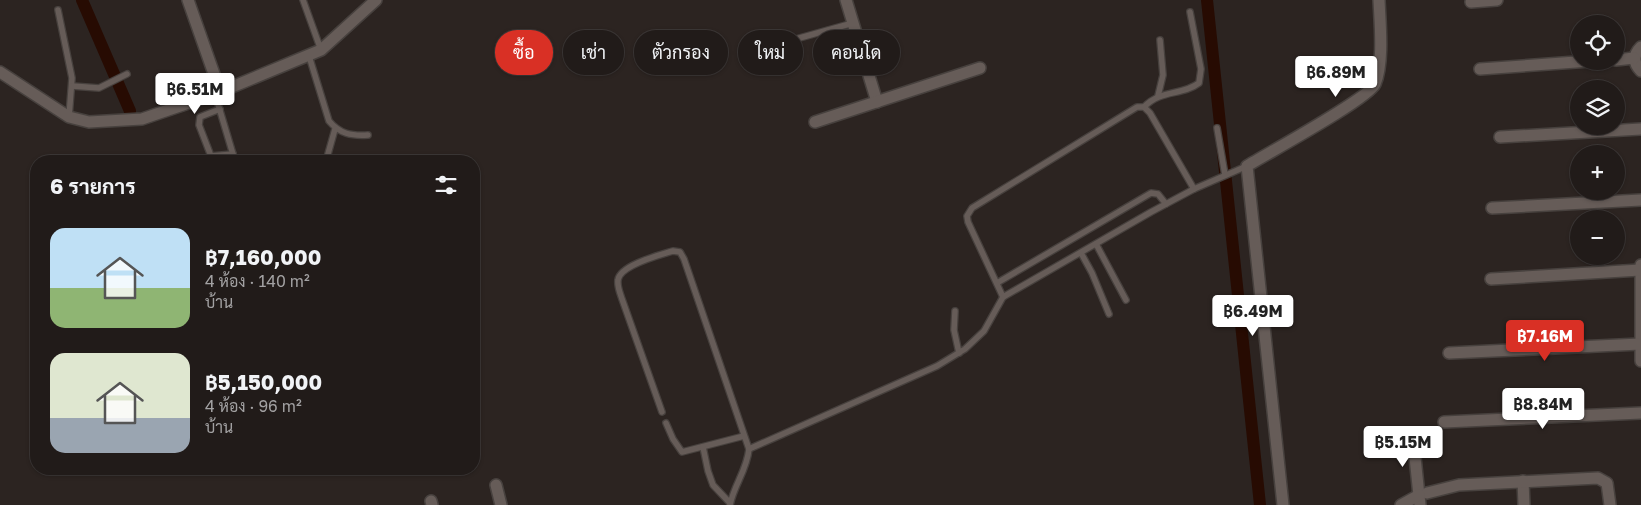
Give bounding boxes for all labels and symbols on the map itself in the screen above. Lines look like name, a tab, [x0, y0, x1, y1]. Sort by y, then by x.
pin: ฿6.89M	[1295, 56, 1377, 98]
pin: ฿6.51M	[154, 72, 236, 115]
pin: ฿6.49M	[1212, 294, 1294, 337]
pin: ฿7.16M	[1504, 320, 1586, 362]
pin: ฿8.84M	[1502, 388, 1584, 430]
pin: ฿5.15M	[1362, 426, 1444, 468]

